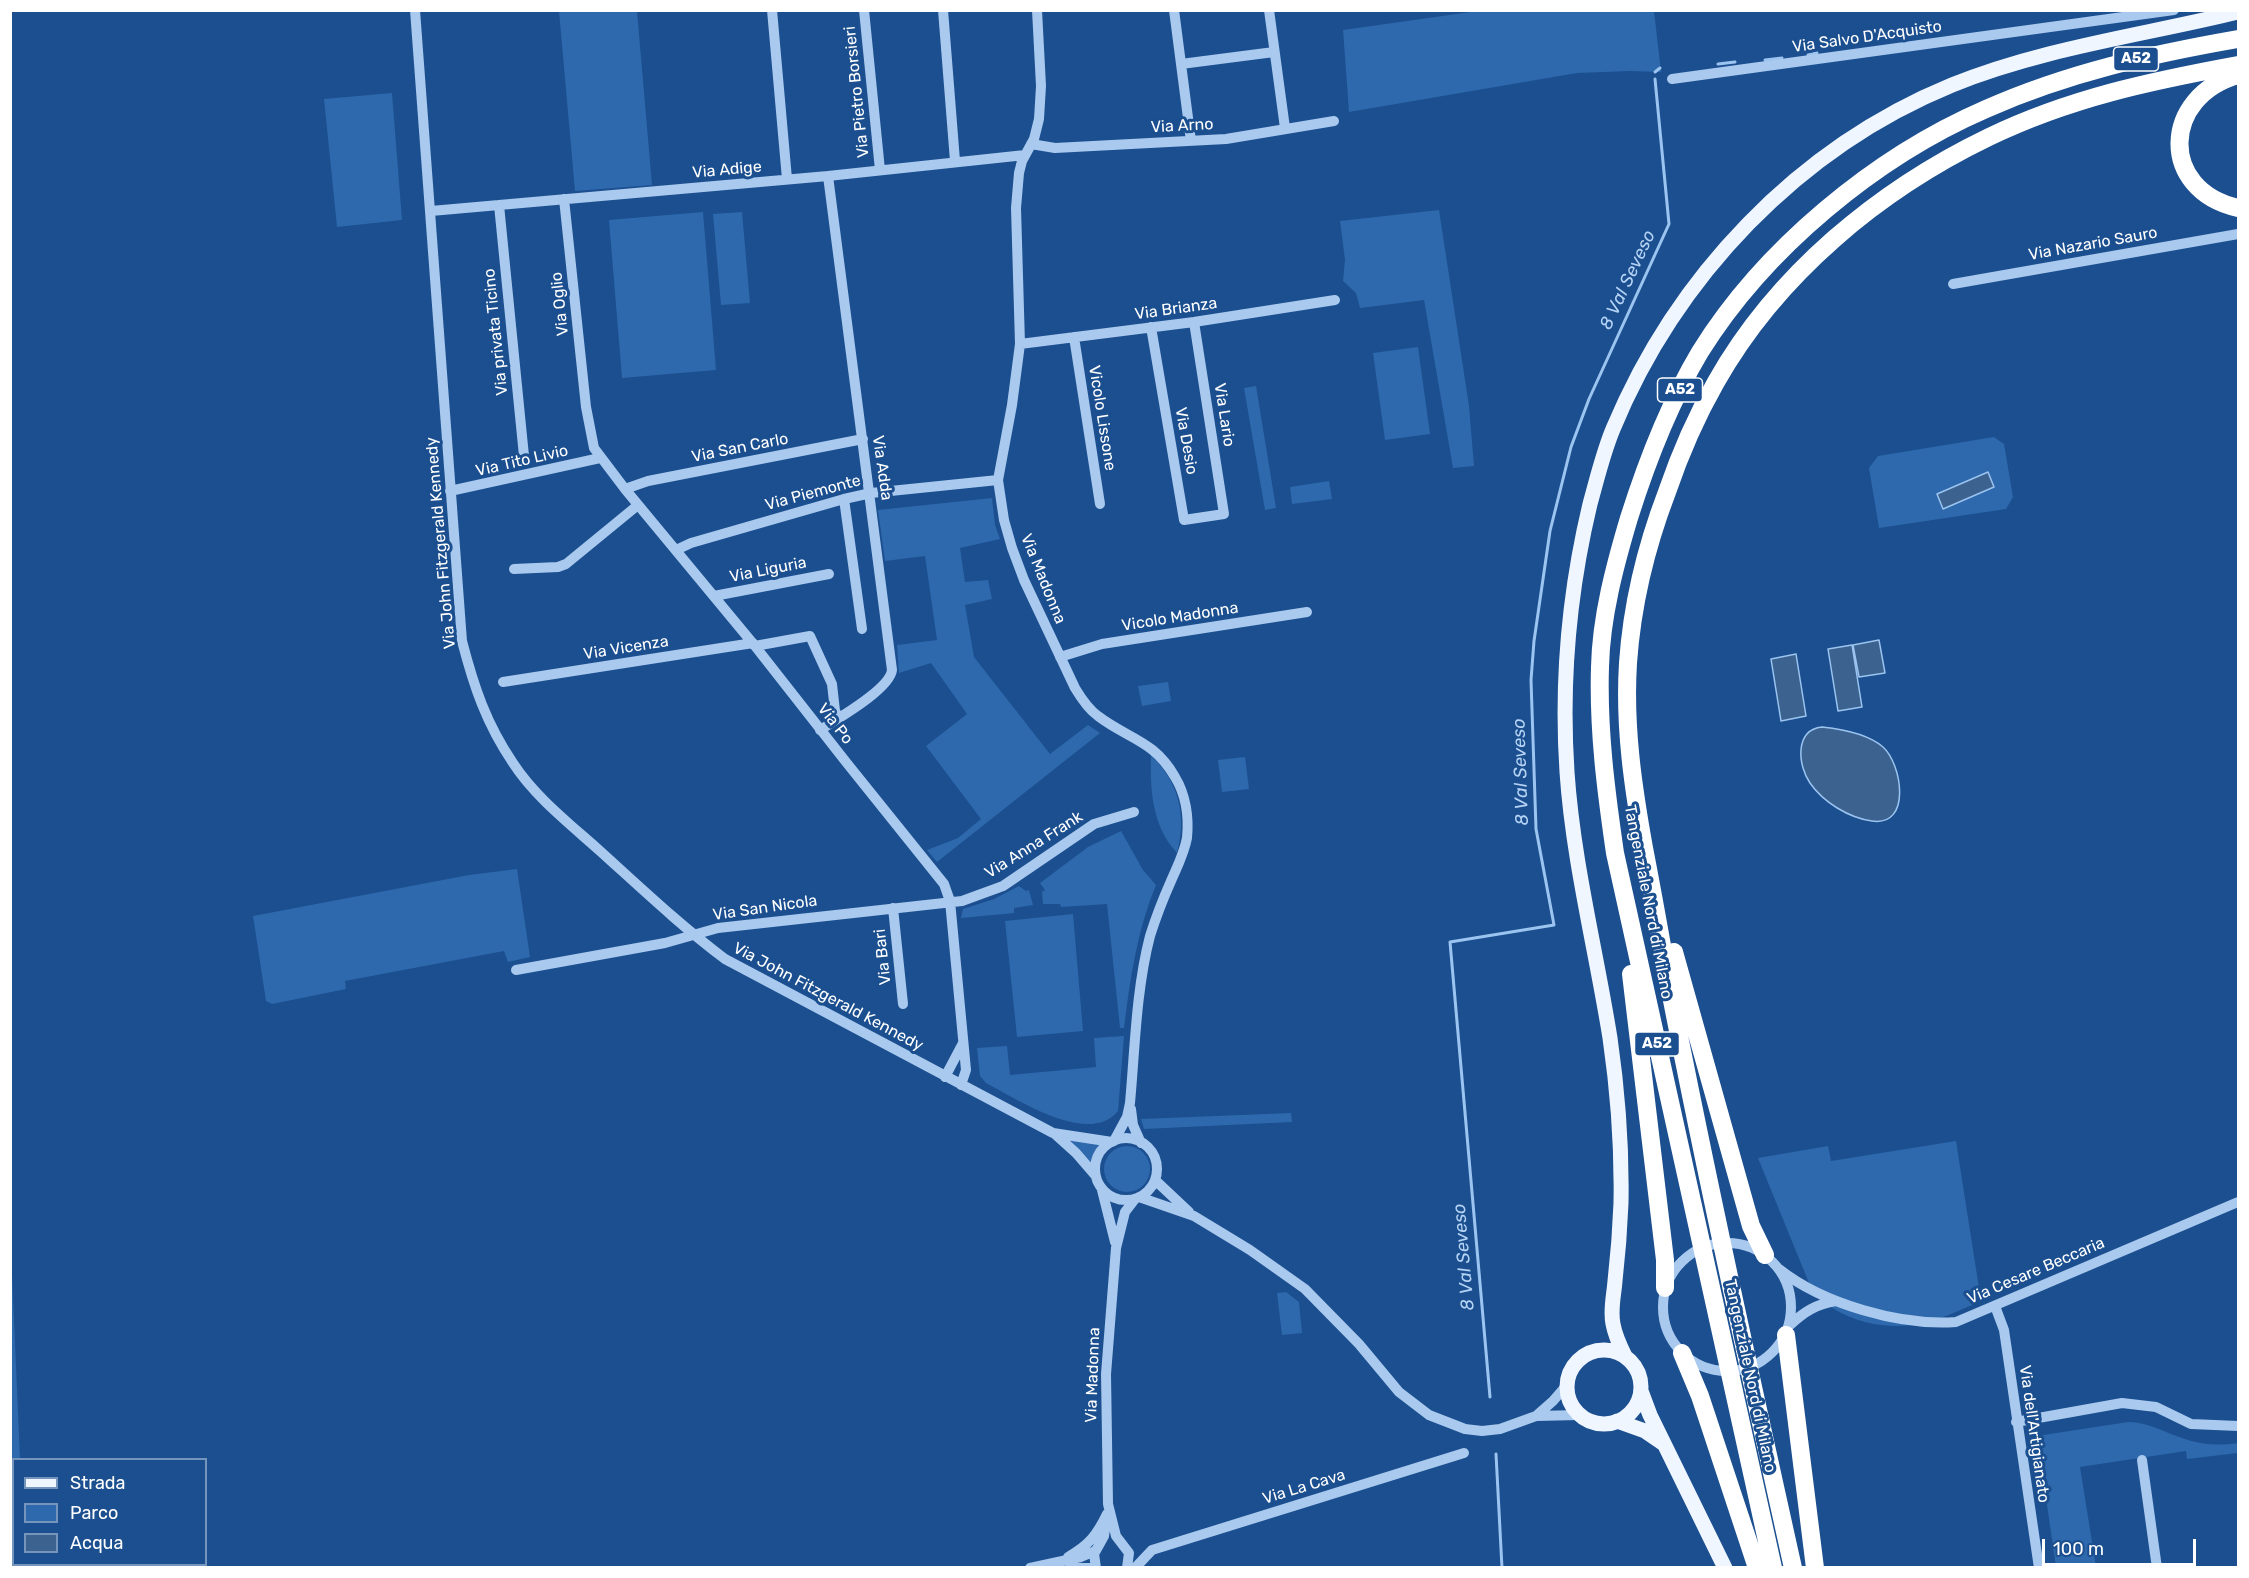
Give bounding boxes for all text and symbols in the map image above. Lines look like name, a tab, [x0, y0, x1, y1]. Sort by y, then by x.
street label: Via Salvo D'Acquisto	[1791, 17, 1943, 57]
street label: Via Pietro Borsieri	[841, 25, 873, 159]
road number: A52	[2114, 47, 2158, 71]
street label: Via Arno	[1150, 115, 1214, 137]
street label: Via Adige	[692, 157, 762, 183]
street label: Via Nazario Sauro	[2027, 223, 2159, 265]
water label: 8 Val Seveso	[1596, 227, 1660, 333]
street label: Via privata Ticino	[480, 268, 512, 396]
street label: Via Oglio	[547, 271, 573, 337]
street label: Via Brianza	[1133, 294, 1219, 324]
street label: Vicolo Lissone	[1084, 364, 1120, 472]
road number: A52	[1658, 378, 1702, 402]
street label: Via Lario	[1210, 382, 1238, 448]
street label: Via Desio	[1171, 406, 1201, 476]
street label: Via San Carlo	[690, 429, 790, 467]
street label: Via Adda	[868, 434, 896, 502]
street label: Via John Fitzgerald Kennedy	[422, 436, 460, 650]
street label: Via Tito Livio	[474, 441, 570, 481]
street label: Via Piemonte	[763, 471, 863, 515]
street label: Via Madonna	[1016, 531, 1070, 627]
street label: Via Liguria	[728, 553, 808, 587]
street label: Vicolo Madonna	[1120, 598, 1240, 636]
street label: Via Vicenza	[582, 632, 670, 664]
street label: Via Po	[813, 700, 857, 748]
water label: 8 Val Seveso	[1508, 718, 1534, 826]
street label: Tangenziale Nord di Milano	[1620, 803, 1676, 1001]
street label: Via Anna Frank	[982, 807, 1086, 883]
street label: Via San Nicola	[712, 891, 818, 925]
street label: Via Bari	[870, 928, 896, 986]
street label: Via John Fitzgerald Kennedy	[730, 939, 926, 1055]
road number: A52	[1634, 1032, 1680, 1056]
water label: 8 Val Seveso	[1449, 1203, 1479, 1311]
street label: Via Cesare Beccaria	[1964, 1233, 2108, 1309]
street label: Tangenziale Nord di Milano	[1720, 1278, 1780, 1474]
street label: Via Madonna	[1082, 1327, 1104, 1423]
street label: Via dell'Artigianato	[2015, 1364, 2053, 1504]
legend	[12, 1458, 207, 1566]
street label: Via La Cava	[1260, 1465, 1348, 1509]
text: Strada	[70, 1472, 126, 1494]
text: Parco	[70, 1502, 118, 1524]
scale bar	[2045, 1527, 2200, 1565]
text: Acqua	[70, 1532, 123, 1554]
text: 100 m	[2053, 1538, 2104, 1560]

